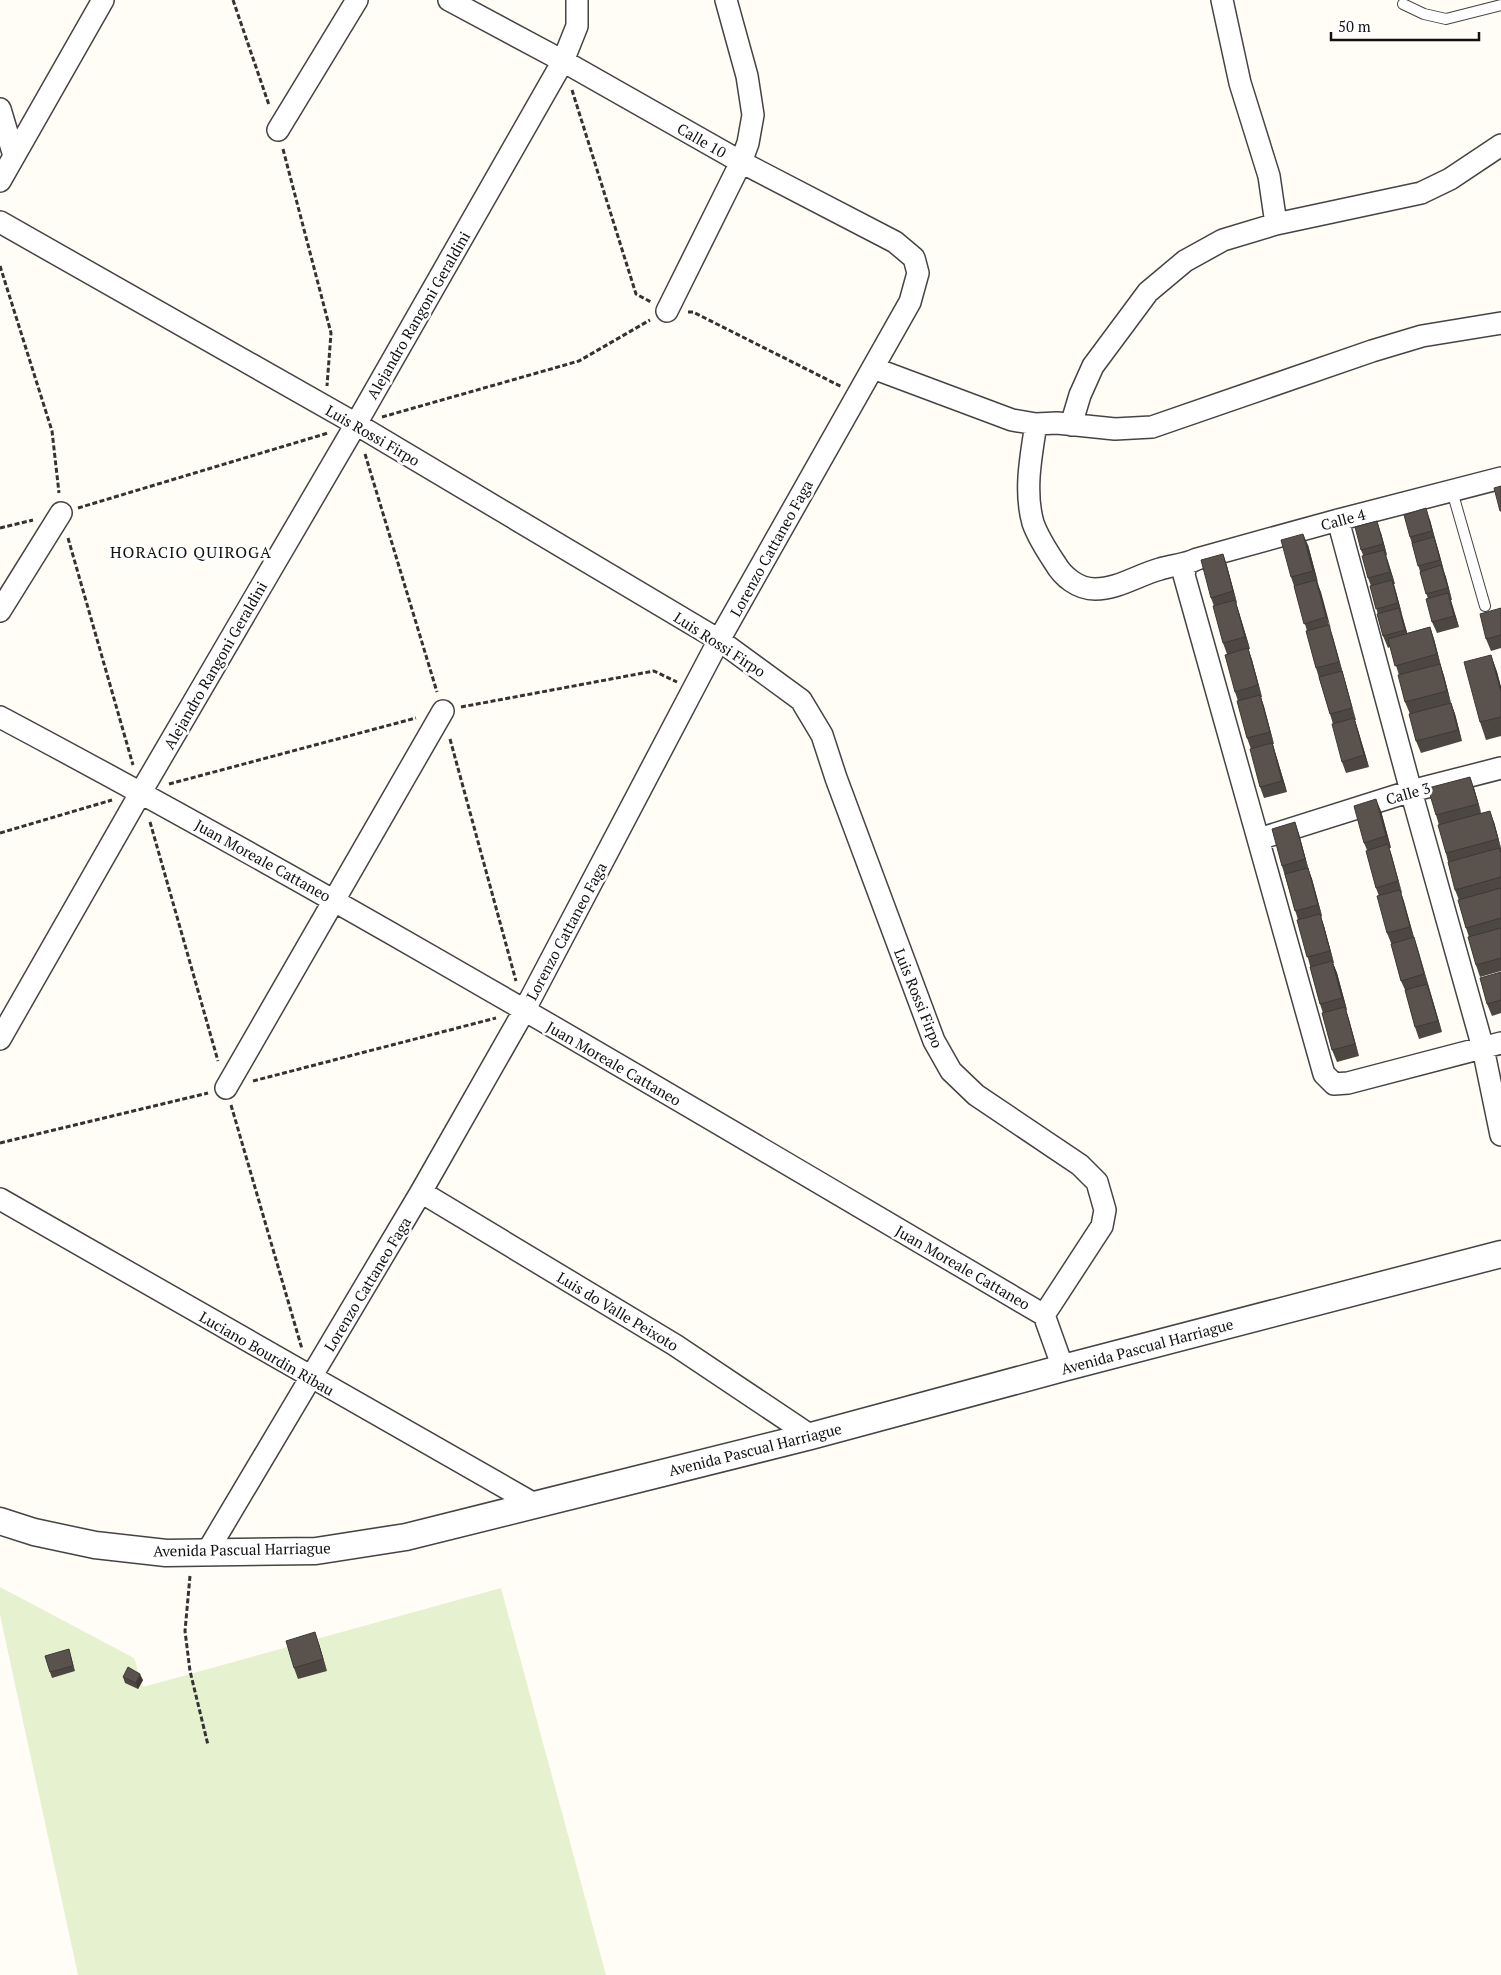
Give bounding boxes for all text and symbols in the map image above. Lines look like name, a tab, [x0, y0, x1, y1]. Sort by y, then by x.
scale bar	[1331, 10, 1478, 42]
text: 50 m	[1338, 16, 1371, 36]
street label: Calle 10	[674, 118, 730, 162]
street label: Alejandro Rangoni Geraldini	[362, 228, 474, 402]
street label: Luis Rossi Firpo	[322, 400, 424, 470]
street label: Lorenzo Cattaneo Faga	[725, 476, 817, 620]
street label: Calle 4	[1318, 503, 1368, 535]
district label: HORACIO QUIROGA	[110, 541, 272, 563]
street label: Alejandro Rangoni Geraldini	[159, 578, 271, 752]
street label: Luis Rossi Firpo	[670, 607, 770, 681]
street label: Calle 3	[1383, 777, 1433, 809]
street label: Juan Moreale Cattaneo	[191, 814, 335, 906]
street label: Lorenzo Cattaneo Faga	[521, 858, 611, 1003]
street label: Luis Rossi Firpo	[890, 945, 948, 1051]
street label: Juan Moreale Cattaneo	[543, 1016, 685, 1110]
street label: Lorenzo Cattaneo Faga	[319, 1213, 415, 1355]
street label: Juan Moreale Cattaneo	[892, 1220, 1034, 1314]
street label: Luis do Valle Peixoto	[554, 1267, 682, 1355]
street label: Luciano Bourdin Ribau	[196, 1306, 338, 1400]
street label: Avenida Pascual Harriague	[1059, 1313, 1235, 1379]
street label: Avenida Pascual Harriague	[666, 1418, 844, 1480]
street label: Avenida Pascual Harriague	[153, 1537, 331, 1561]

